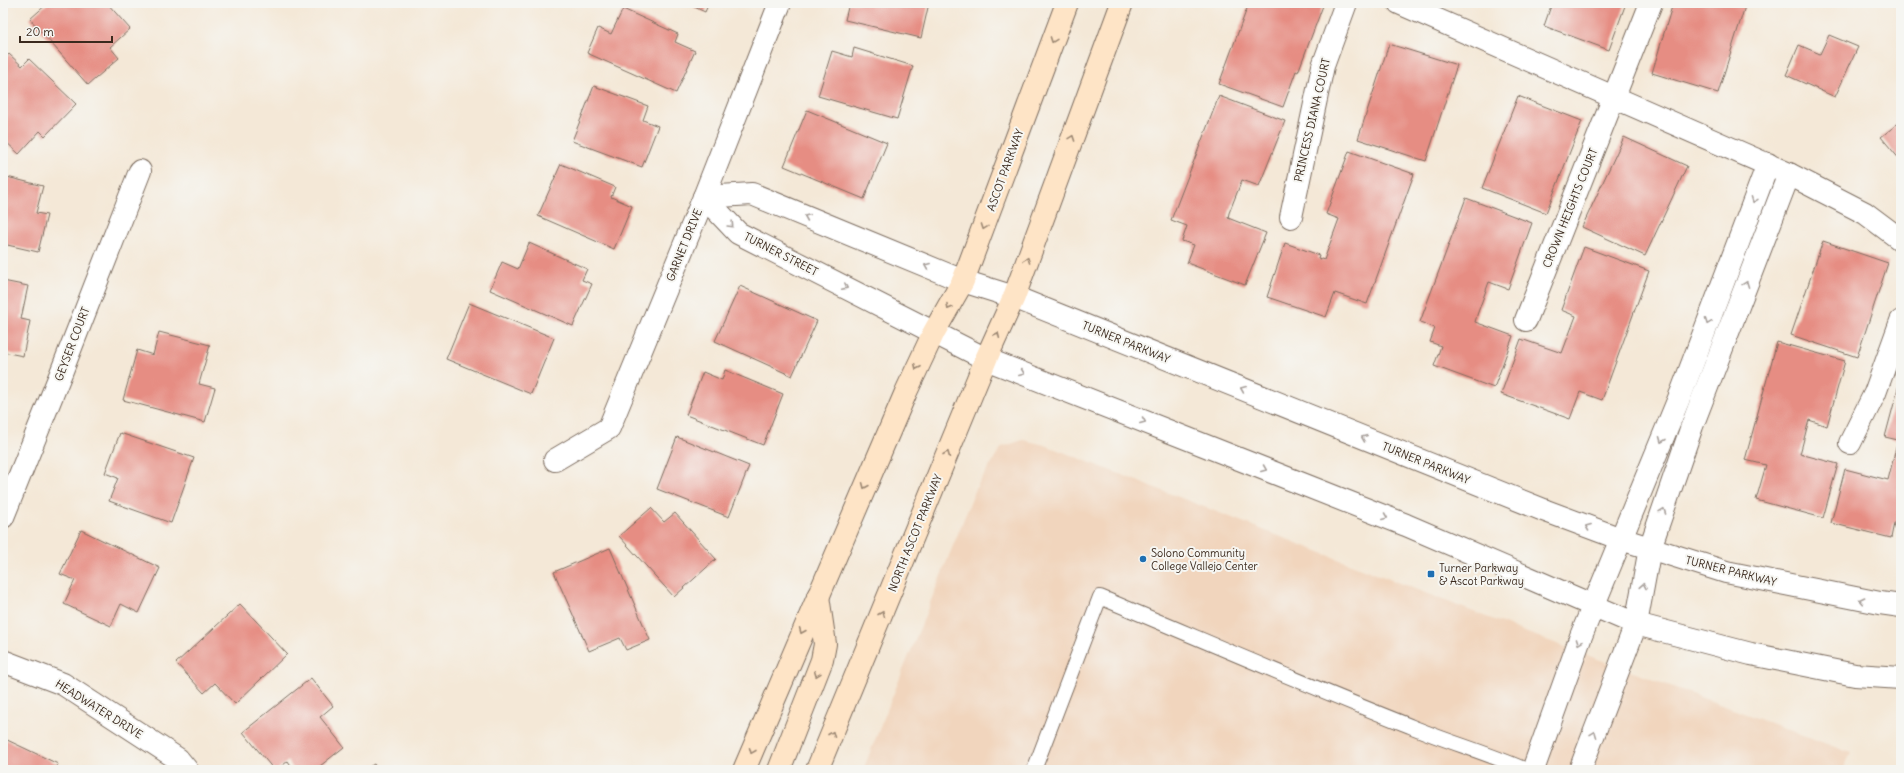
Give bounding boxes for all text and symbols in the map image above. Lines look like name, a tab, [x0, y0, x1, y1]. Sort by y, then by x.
scale bar	[20, 18, 112, 44]
text: 20 m	[26, 24, 54, 39]
one-way arrow	[1050, 36, 1058, 43]
street label: PRINCESS DIANA COURT	[1291, 56, 1333, 183]
street label: ASCOT PARKWAY	[984, 127, 1026, 213]
one-way arrow	[1068, 135, 1076, 142]
street label: CROWN HEIGHTS COURT	[1540, 146, 1601, 270]
one-way arrow	[1751, 197, 1759, 204]
street label: GARNET DRIVE	[663, 207, 705, 283]
one-way arrow	[804, 213, 811, 221]
one-way arrow	[726, 221, 733, 228]
one-way arrow	[980, 224, 988, 231]
street label: TURNER STREET	[742, 229, 821, 279]
one-way arrow	[1023, 257, 1031, 264]
one-way arrow	[924, 263, 931, 271]
one-way arrow	[1742, 281, 1750, 288]
one-way arrow	[841, 282, 848, 290]
one-way arrow	[946, 303, 953, 310]
street label: GEYSER COURT	[51, 305, 93, 383]
street label: TURNER PARKWAY	[1080, 318, 1172, 366]
one-way arrow	[1704, 318, 1712, 325]
one-way arrow	[992, 331, 1000, 339]
one-way arrow	[914, 363, 922, 371]
one-way arrow	[1019, 369, 1026, 377]
one-way arrow	[1239, 386, 1247, 394]
one-way arrow	[1139, 416, 1147, 424]
one-way arrow	[1360, 434, 1367, 442]
one-way arrow	[1658, 436, 1666, 443]
street label: TURNER PARKWAY	[1380, 439, 1472, 487]
one-way arrow	[942, 451, 950, 459]
one-way arrow	[1260, 464, 1267, 472]
street label: NORTH ASCOT PARKWAY	[885, 472, 945, 594]
one-way arrow	[862, 482, 870, 490]
one-way arrow	[1659, 508, 1667, 515]
one-way arrow	[1381, 512, 1388, 520]
one-way arrow	[1585, 524, 1592, 532]
place label: Solono Community College Vallejo Center	[1151, 546, 1258, 573]
street label: TURNER PARKWAY	[1684, 553, 1778, 589]
marker: Solono Community College Vallejo Center	[1138, 554, 1148, 564]
place label: Turner Parkway & Ascot Parkway	[1439, 561, 1524, 588]
marker: Turner Parkway & Ascot Parkway	[1426, 569, 1436, 579]
one-way arrow	[1639, 583, 1647, 589]
one-way arrow	[1859, 596, 1866, 604]
one-way arrow	[877, 610, 885, 617]
one-way arrow	[799, 628, 807, 635]
one-way arrow	[1575, 639, 1584, 646]
one-way arrow	[813, 670, 822, 677]
street label: HEADWATER DRIVE	[53, 677, 145, 741]
one-way arrow	[828, 730, 836, 737]
one-way arrow	[1590, 730, 1598, 737]
one-way arrow	[748, 748, 756, 755]

